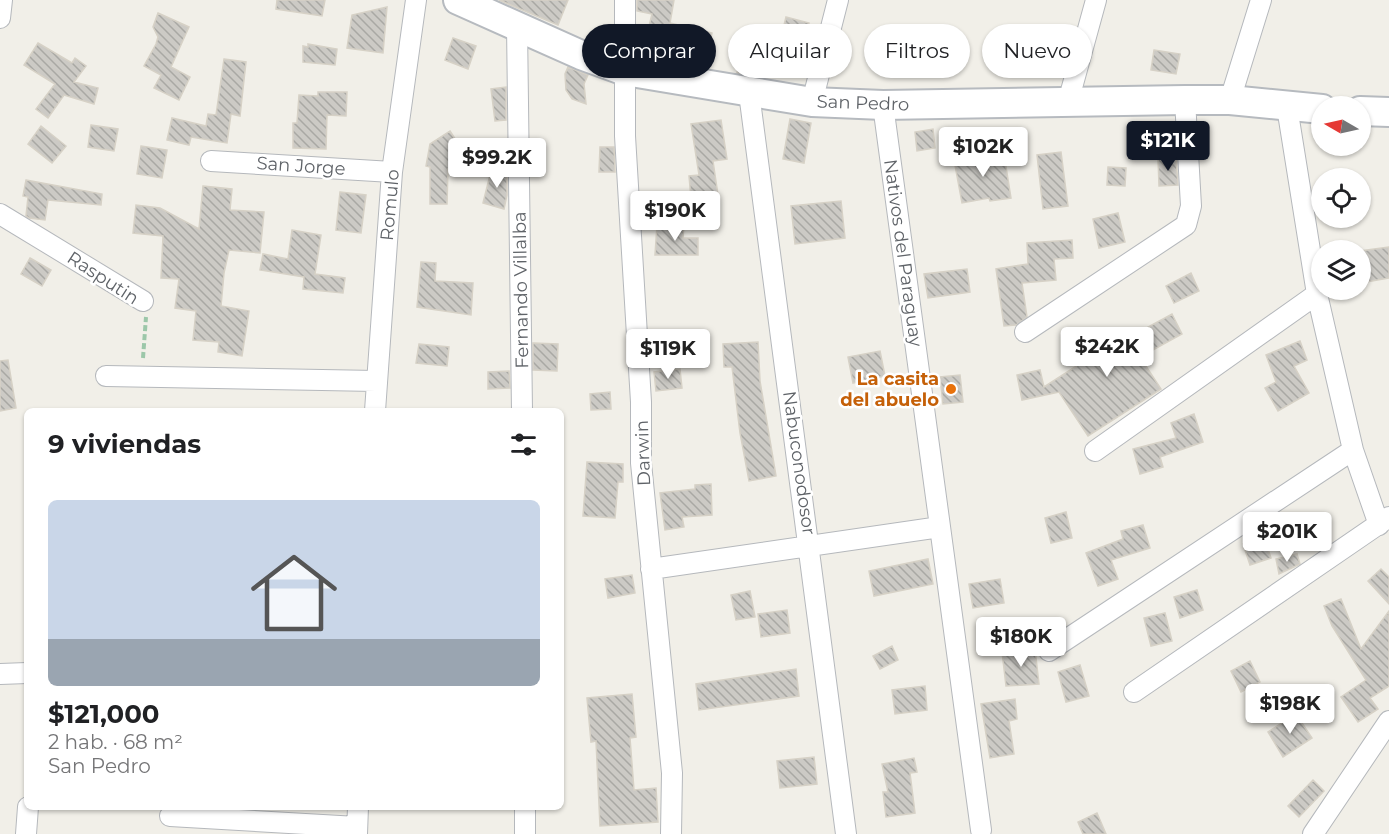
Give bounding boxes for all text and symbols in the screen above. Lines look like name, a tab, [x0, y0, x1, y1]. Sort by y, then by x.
chip: Comprar	[582, 24, 716, 78]
chip: Alquilar	[728, 24, 852, 78]
chip: Filtros	[864, 24, 970, 78]
chip: Nuevo	[982, 24, 1092, 78]
street label: San Pedro	[816, 90, 910, 116]
north arrow	[1311, 96, 1371, 156]
map controls	[1311, 96, 1371, 300]
pin: $121K	[1126, 121, 1210, 172]
pin: $102K	[941, 127, 1025, 178]
text: $121K	[1141, 128, 1195, 152]
text: $102K	[953, 134, 1013, 158]
pin: $99.2K	[448, 138, 546, 189]
text: $99.2K	[462, 145, 532, 169]
street label: San Jorge	[256, 152, 346, 180]
street label: Nativos del Paraguay	[879, 158, 927, 348]
street label: Romulo	[376, 168, 404, 242]
button: locate	[1311, 168, 1371, 228]
pin: $190K	[633, 191, 717, 242]
text: $190K	[644, 198, 706, 222]
street label: Fernando Villalba	[509, 211, 533, 369]
button: layers	[1311, 240, 1371, 300]
street label: Rasputin	[63, 247, 143, 309]
pin: $242K	[1065, 327, 1149, 378]
pin: $119K	[626, 329, 710, 380]
text: $242K	[1075, 334, 1139, 358]
text: $119K	[640, 336, 696, 360]
place label: La casita del abuelo	[840, 368, 939, 411]
marker: La casita del abuelo	[944, 382, 958, 396]
street label: Nabuconodosor	[778, 390, 820, 536]
street label: Darwin	[631, 420, 655, 486]
text: 9 viviendas	[48, 428, 201, 460]
icon: filters	[507, 428, 540, 461]
pin: $201K	[1245, 512, 1329, 563]
text: $201K	[1257, 519, 1317, 543]
icon: home	[240, 539, 348, 647]
pin: $180K	[979, 617, 1063, 668]
text: $180K	[990, 624, 1052, 648]
pin: $198K	[1248, 684, 1332, 735]
text: $198K	[1259, 691, 1321, 715]
text: $121,000	[48, 698, 159, 730]
text: 2 hab. · 68 m²	[48, 730, 183, 754]
text: San Pedro	[48, 754, 151, 778]

